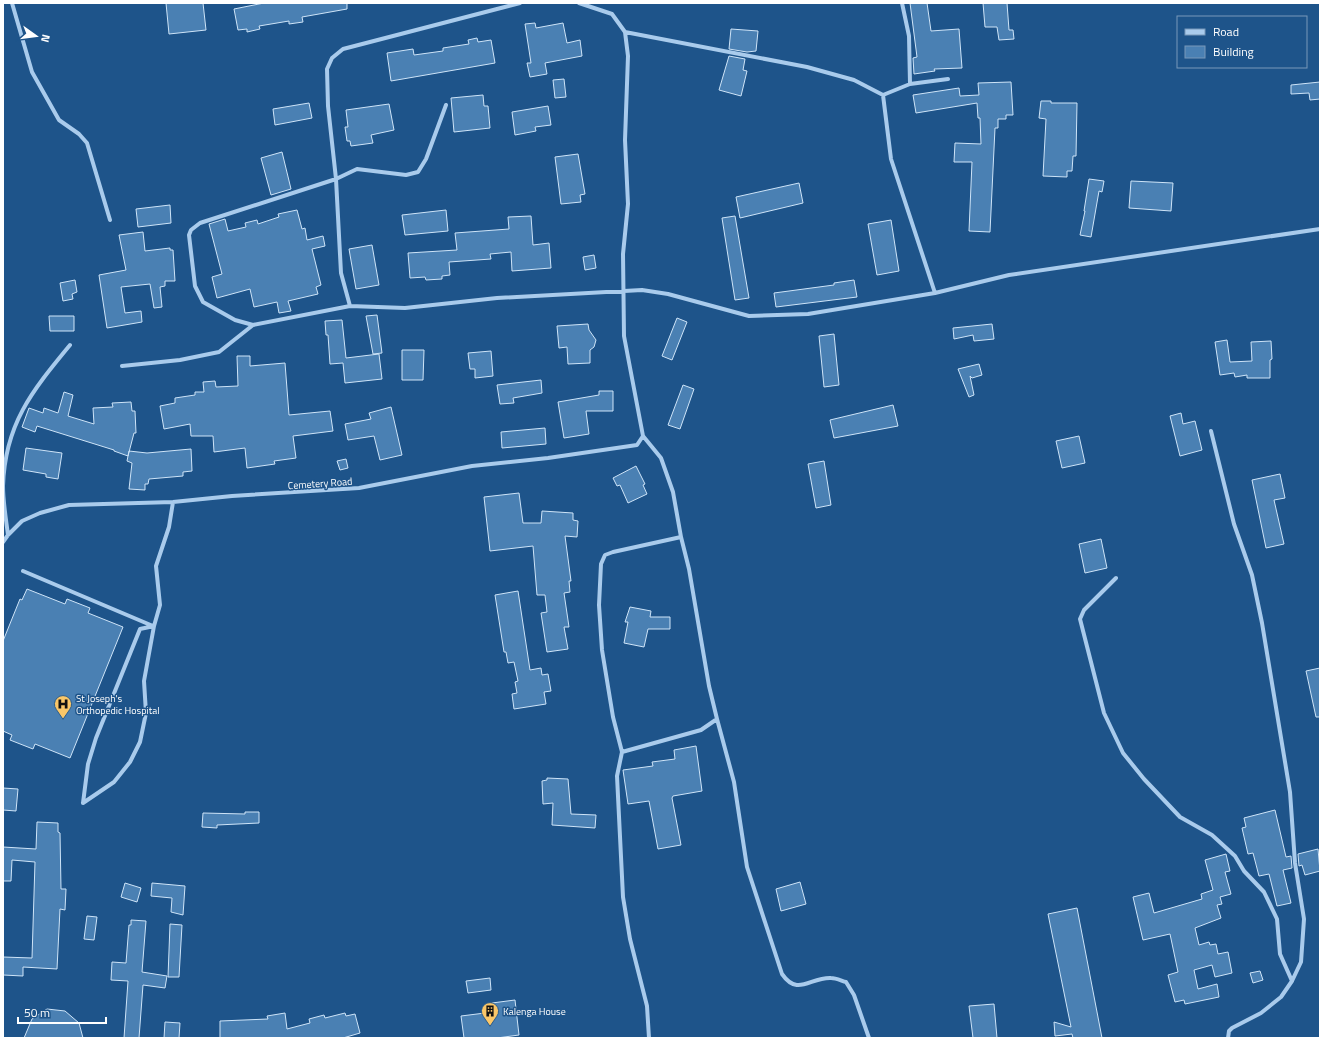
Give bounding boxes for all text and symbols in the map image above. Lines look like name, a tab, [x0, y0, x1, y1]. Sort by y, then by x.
north arrow	[16, 16, 56, 56]
legend	[1177, 16, 1307, 68]
text: Road	[1213, 22, 1239, 41]
text: N	[37, 33, 54, 44]
text: Building	[1213, 42, 1254, 61]
street label: Cemetery Road	[287, 474, 353, 493]
place label: St Joseph's Orthopedic Hospital	[76, 691, 160, 718]
hospital icon: St Joseph's Orthopedic Hospital	[53, 694, 73, 719]
scale bar	[18, 999, 106, 1025]
building icon: Kalenga House	[480, 1001, 500, 1026]
text: 50 m	[24, 1003, 50, 1022]
place label: Kalenga House	[503, 1004, 566, 1019]

